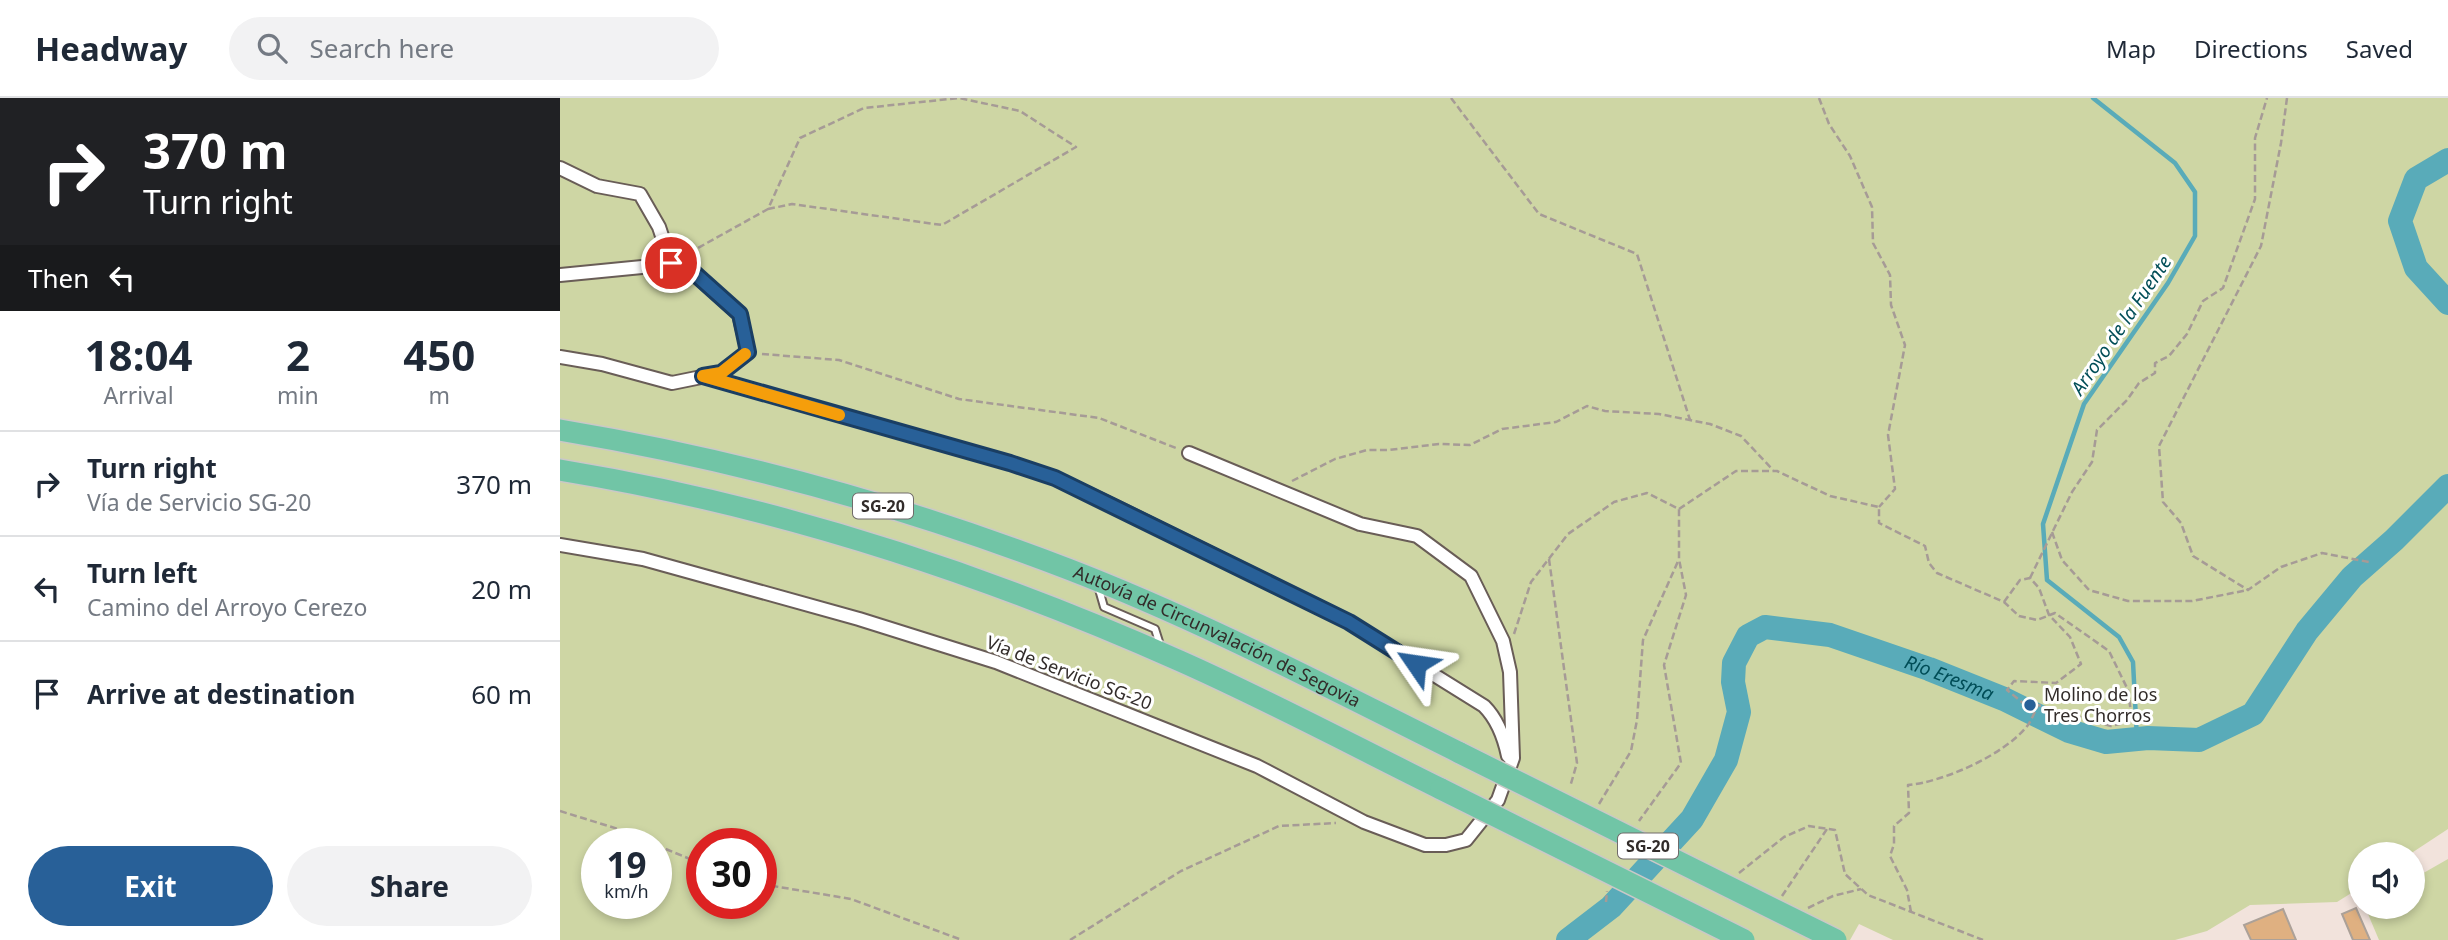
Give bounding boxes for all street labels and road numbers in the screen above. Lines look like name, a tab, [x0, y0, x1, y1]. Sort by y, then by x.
road number: SG-20	[853, 494, 913, 518]
street label: Autovía de Circunvalación de Segovia	[1070, 559, 1365, 712]
street label: Vía de Servicio SG-20	[983, 629, 1156, 715]
road number: SG-20	[1618, 834, 1678, 859]

